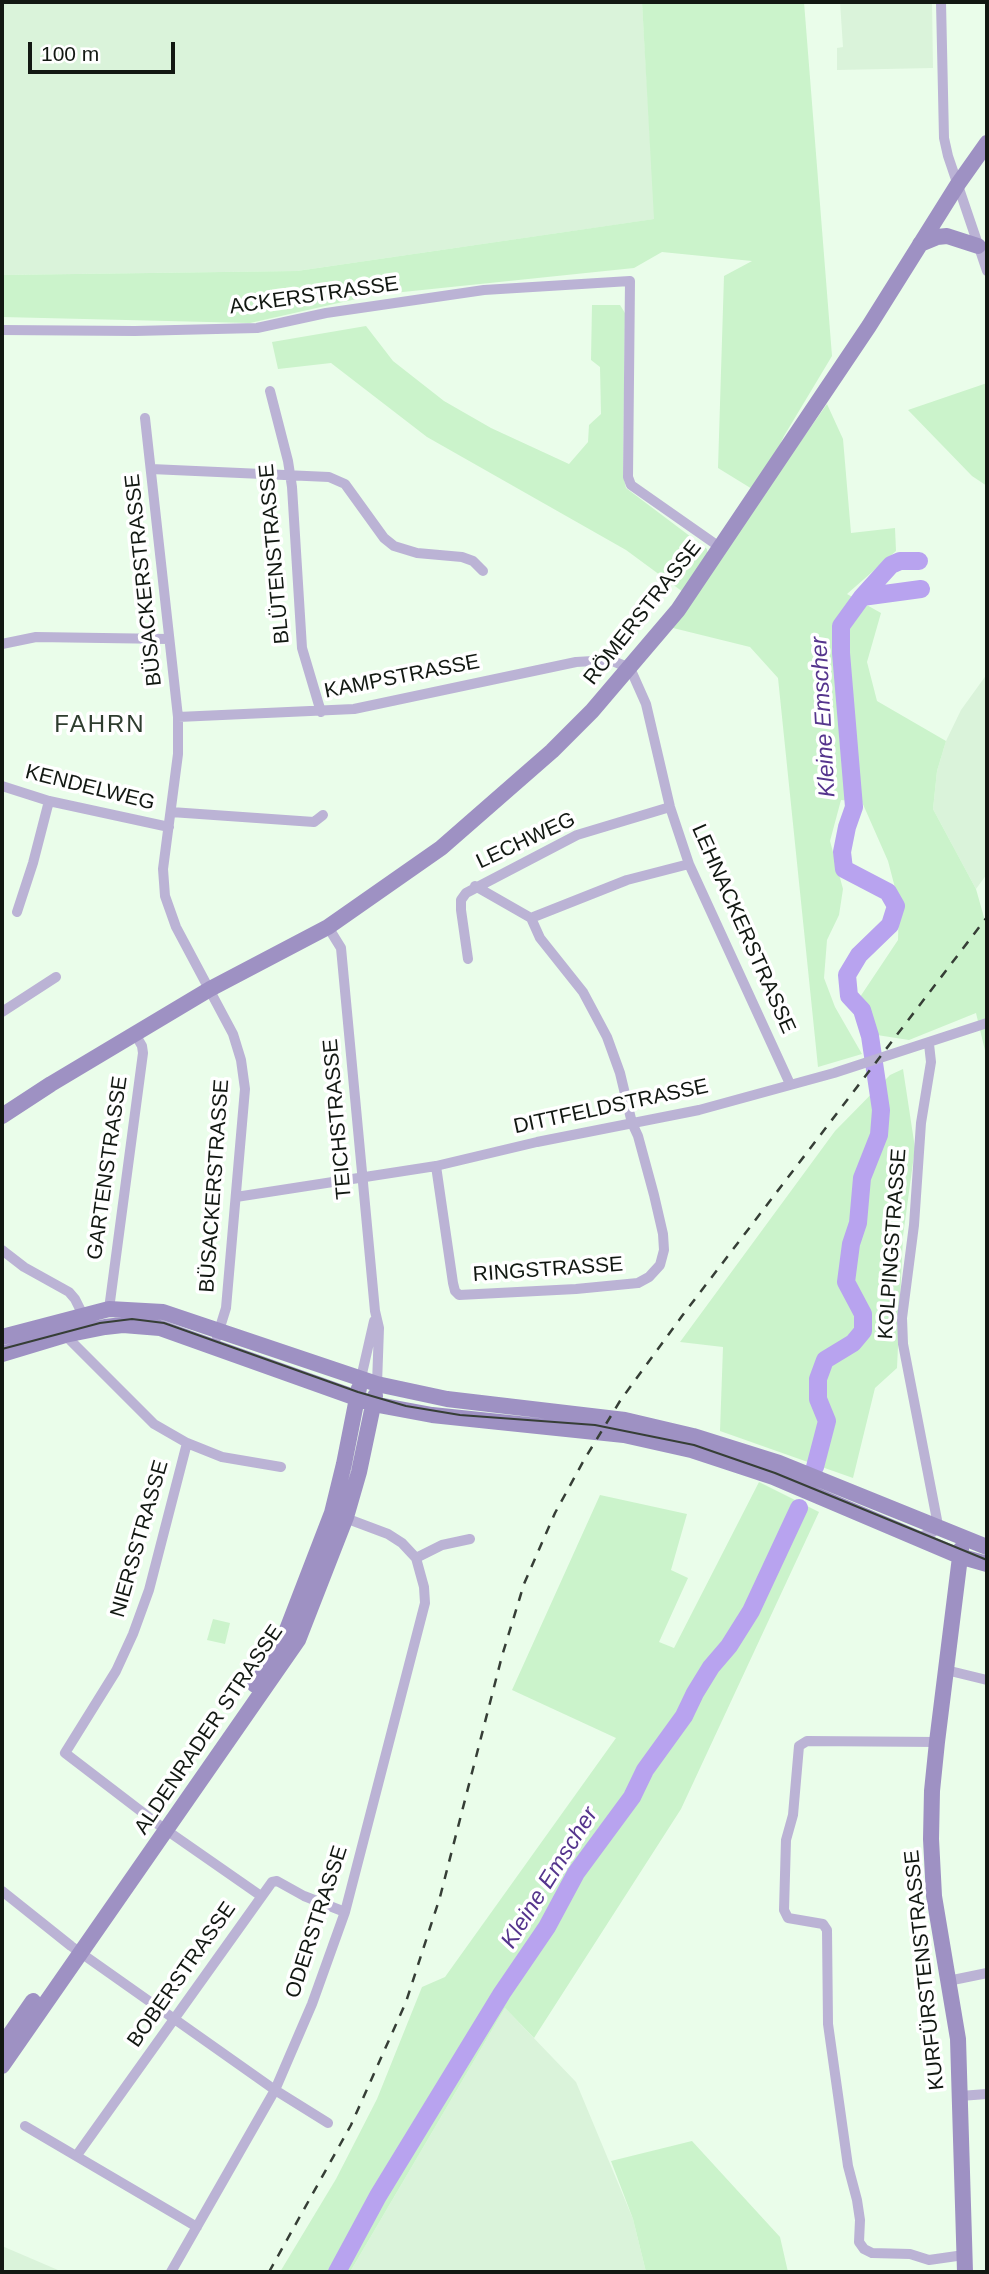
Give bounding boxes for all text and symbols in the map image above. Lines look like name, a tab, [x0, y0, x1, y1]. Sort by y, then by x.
scale bar	[32, 28, 178, 72]
text: 100 m	[41, 42, 99, 65]
street label: ACKERSTRASSE	[228, 272, 400, 320]
street label: BLÜTENSTRASSE	[255, 463, 295, 645]
street label: BÜSACKERSTRASSE	[120, 472, 168, 688]
street label: RÖMERSTRASSE	[579, 536, 707, 690]
water label: Kleine Emscher	[806, 636, 842, 798]
street label: KAMPSTRASSE	[322, 650, 482, 704]
district label: FAHRN	[55, 711, 145, 739]
street label: KENDELWEG	[23, 760, 157, 816]
street label: LECHWEG	[473, 807, 579, 875]
street label: LEHNACKERSTRASSE	[685, 820, 801, 1038]
street label: TEICHSTRASSE	[318, 1038, 358, 1200]
street label: DITTFELDSTRASSE	[511, 1074, 711, 1140]
street label: GARTENSTRASSE	[83, 1075, 133, 1261]
street label: BÜSACKERSTRASSE	[195, 1079, 235, 1293]
street label: KOLPINGSTRASSE	[874, 1148, 912, 1340]
street label: RINGSTRASSE	[472, 1252, 624, 1288]
street label: NIERSSTRASSE	[106, 1458, 174, 1620]
street label: ALDENRADER STRASSE	[129, 1620, 289, 1840]
water label: Kleine Emscher	[496, 1802, 604, 1954]
street label: ODERSTRASSE	[280, 1843, 354, 2001]
street label: KURFÜRSTENSTRASSE	[900, 1849, 950, 2091]
street label: BOBERSTRASSE	[122, 1898, 242, 2052]

